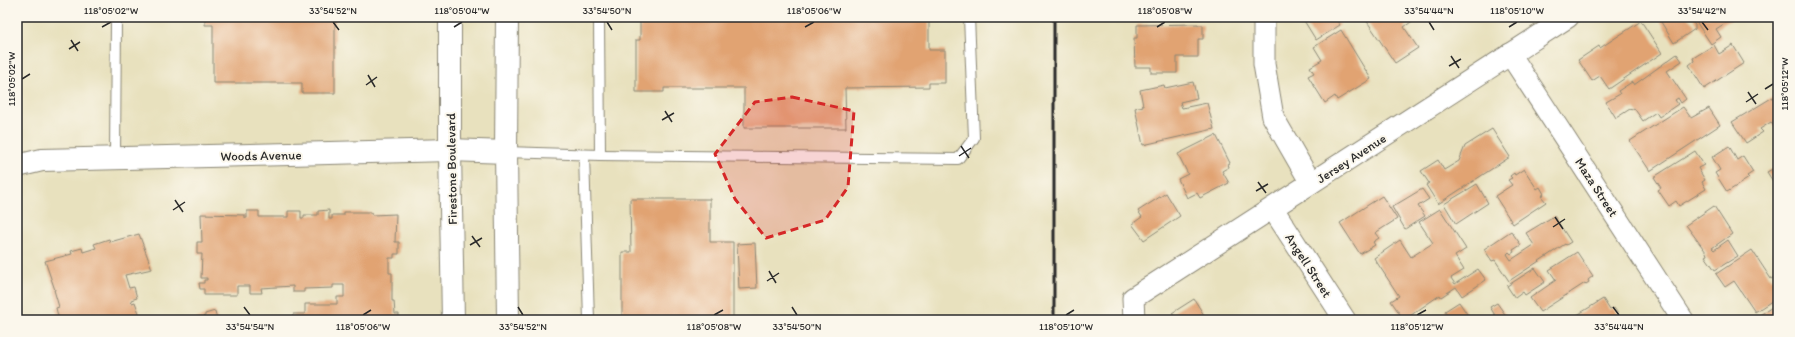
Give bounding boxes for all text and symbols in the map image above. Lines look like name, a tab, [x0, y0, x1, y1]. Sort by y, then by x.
text: 118°05'02"W	[84, 4, 139, 17]
text: 33°54'52"N	[309, 4, 357, 17]
text: 118°05'04"W	[434, 4, 490, 17]
text: 33°54'50"N	[583, 4, 632, 17]
text: 118°05'06"W	[787, 4, 842, 17]
text: 118°05'08"W	[1138, 4, 1193, 17]
text: 33°54'44"N	[1404, 4, 1454, 17]
text: 118°05'10"W	[1490, 4, 1544, 17]
text: 33°54'42"N	[1678, 4, 1727, 17]
text: 118°05'02"W	[5, 51, 18, 106]
text: 118°05'12"W	[1778, 57, 1791, 111]
street label: Firestone Boulevard	[443, 113, 460, 225]
street label: Jersey Avenue	[1314, 130, 1389, 186]
street label: Woods Avenue	[220, 147, 302, 164]
street label: Maza Street	[1572, 155, 1621, 220]
street label: Angell Street	[1282, 230, 1335, 300]
text: 33°54'54"N	[226, 320, 275, 333]
text: 118°05'06"W	[336, 320, 391, 333]
text: 33°54'52"N	[499, 320, 547, 333]
text: 118°05'08"W	[687, 320, 742, 333]
text: 33°54'50"N	[773, 320, 822, 333]
text: 118°05'10"W	[1039, 320, 1093, 333]
text: 118°05'12"W	[1390, 320, 1444, 333]
text: 33°54'44"N	[1594, 320, 1644, 333]

